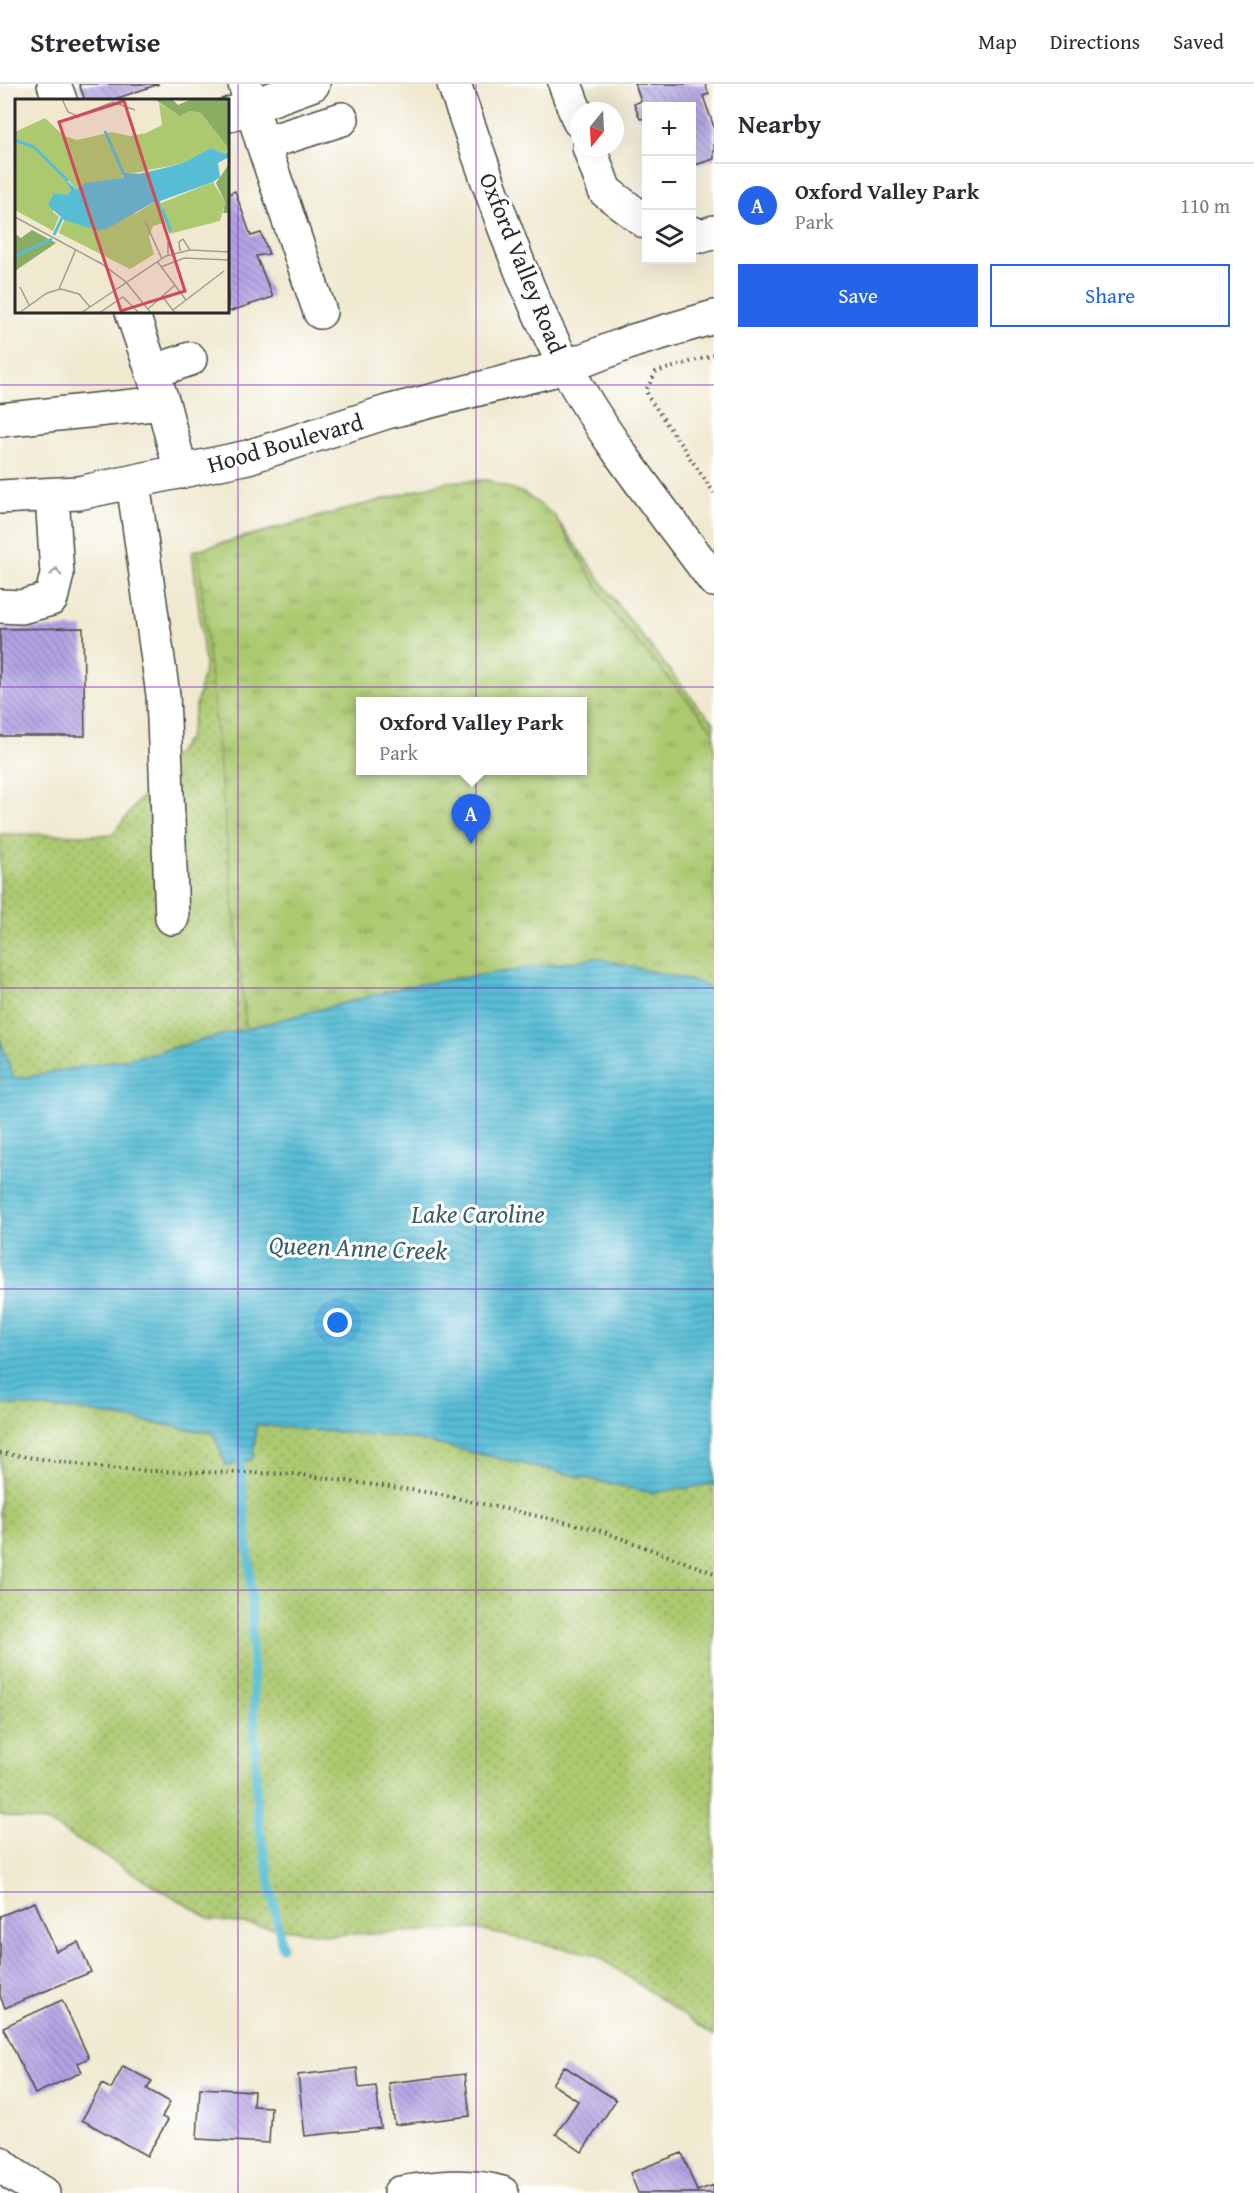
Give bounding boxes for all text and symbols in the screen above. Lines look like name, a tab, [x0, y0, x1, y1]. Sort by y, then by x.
text: Streetwise	[30, 21, 160, 62]
text: Map	[978, 26, 1017, 57]
text: Directions	[1050, 26, 1140, 57]
text: Saved	[1173, 26, 1224, 57]
inset map	[15, 99, 230, 314]
north arrow	[570, 102, 624, 156]
map controls	[642, 102, 696, 264]
button: +	[642, 102, 696, 156]
text: Nearby	[738, 104, 821, 143]
button: −	[642, 156, 696, 210]
street label: Oxford Valley Road	[471, 167, 575, 359]
text: Oxford Valley Park	[795, 175, 979, 207]
text: A	[751, 191, 764, 220]
text: 110 m	[1180, 191, 1230, 220]
text: Park	[795, 207, 834, 236]
button: layers	[642, 210, 696, 264]
button: Save	[738, 264, 978, 327]
button: Share	[990, 264, 1230, 327]
street label: Hood Boulevard	[203, 404, 367, 482]
one-way arrow	[49, 568, 62, 577]
popup	[356, 697, 587, 775]
text: Oxford Valley Park	[379, 706, 564, 738]
text: Park	[379, 738, 418, 767]
pin: A	[452, 794, 490, 844]
water label: Lake Caroline	[410, 1194, 545, 1233]
water label: Queen Anne Creek	[268, 1224, 448, 1270]
your location	[323, 1308, 352, 1337]

